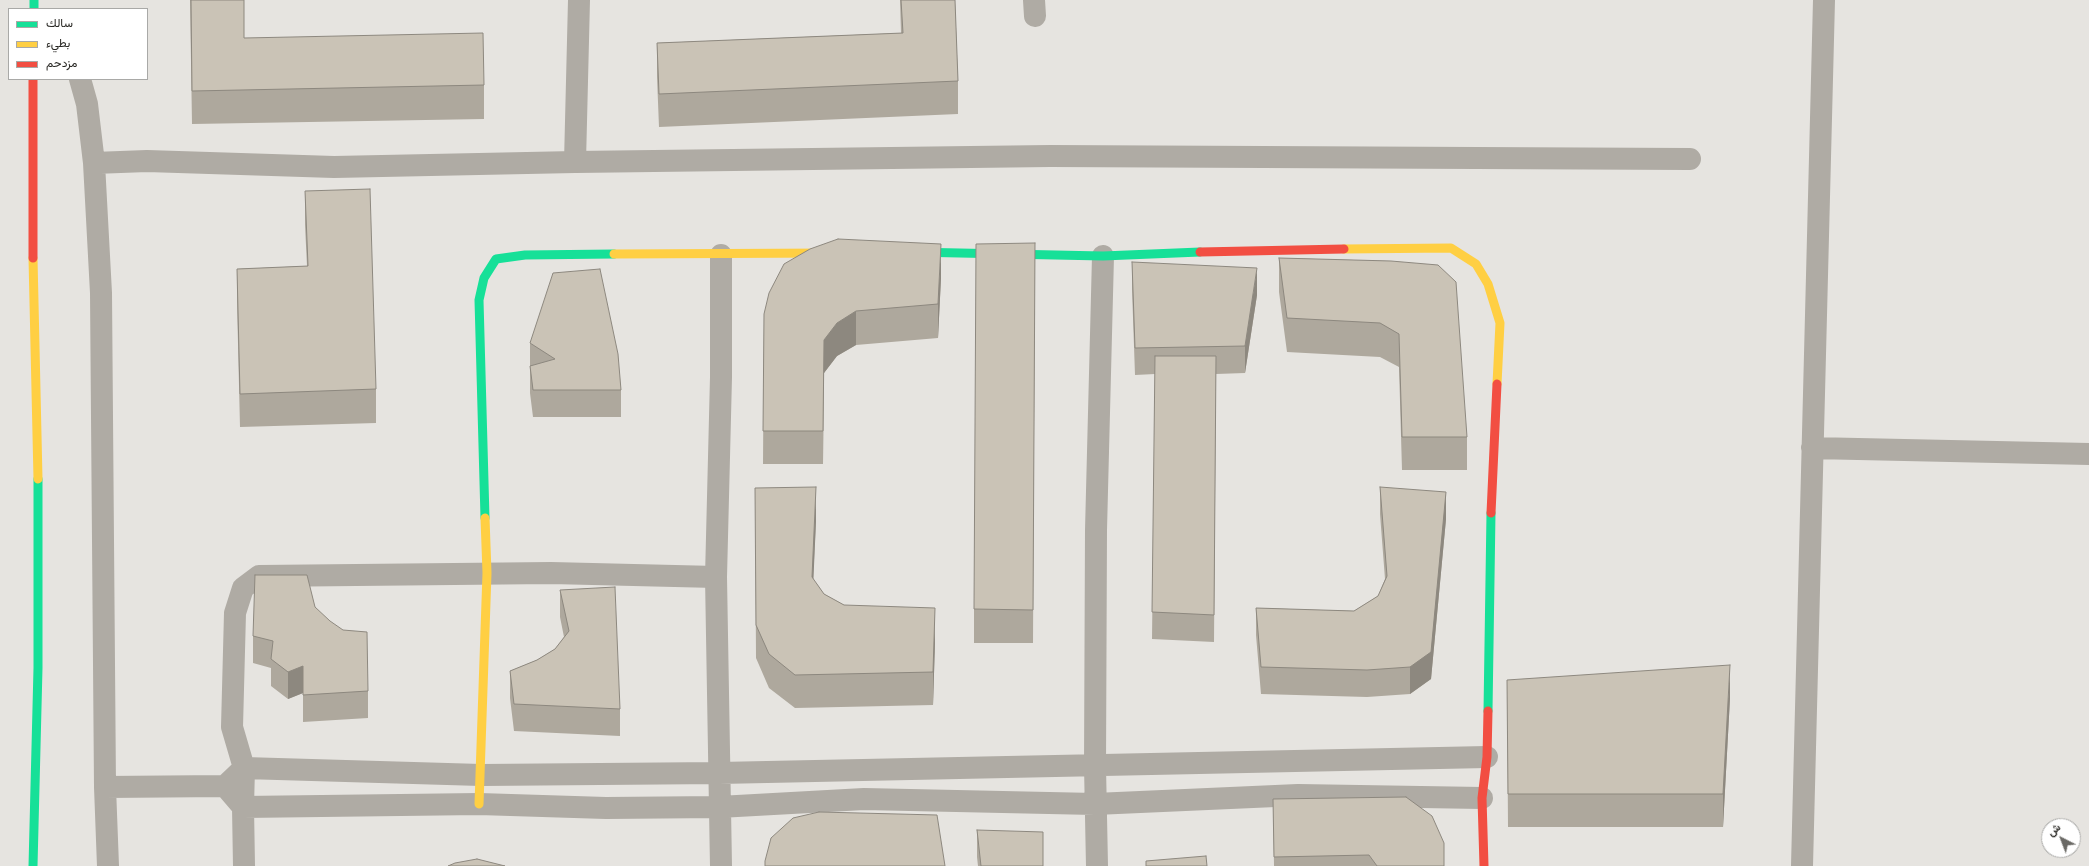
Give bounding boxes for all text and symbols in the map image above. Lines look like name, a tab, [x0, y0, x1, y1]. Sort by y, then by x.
legend	[8, 8, 148, 80]
text: سالك	[46, 15, 73, 31]
text: بطيء	[46, 35, 70, 51]
text: مزدحم	[46, 55, 77, 71]
north arrow	[2041, 818, 2081, 858]
text: ش	[2044, 820, 2063, 839]

